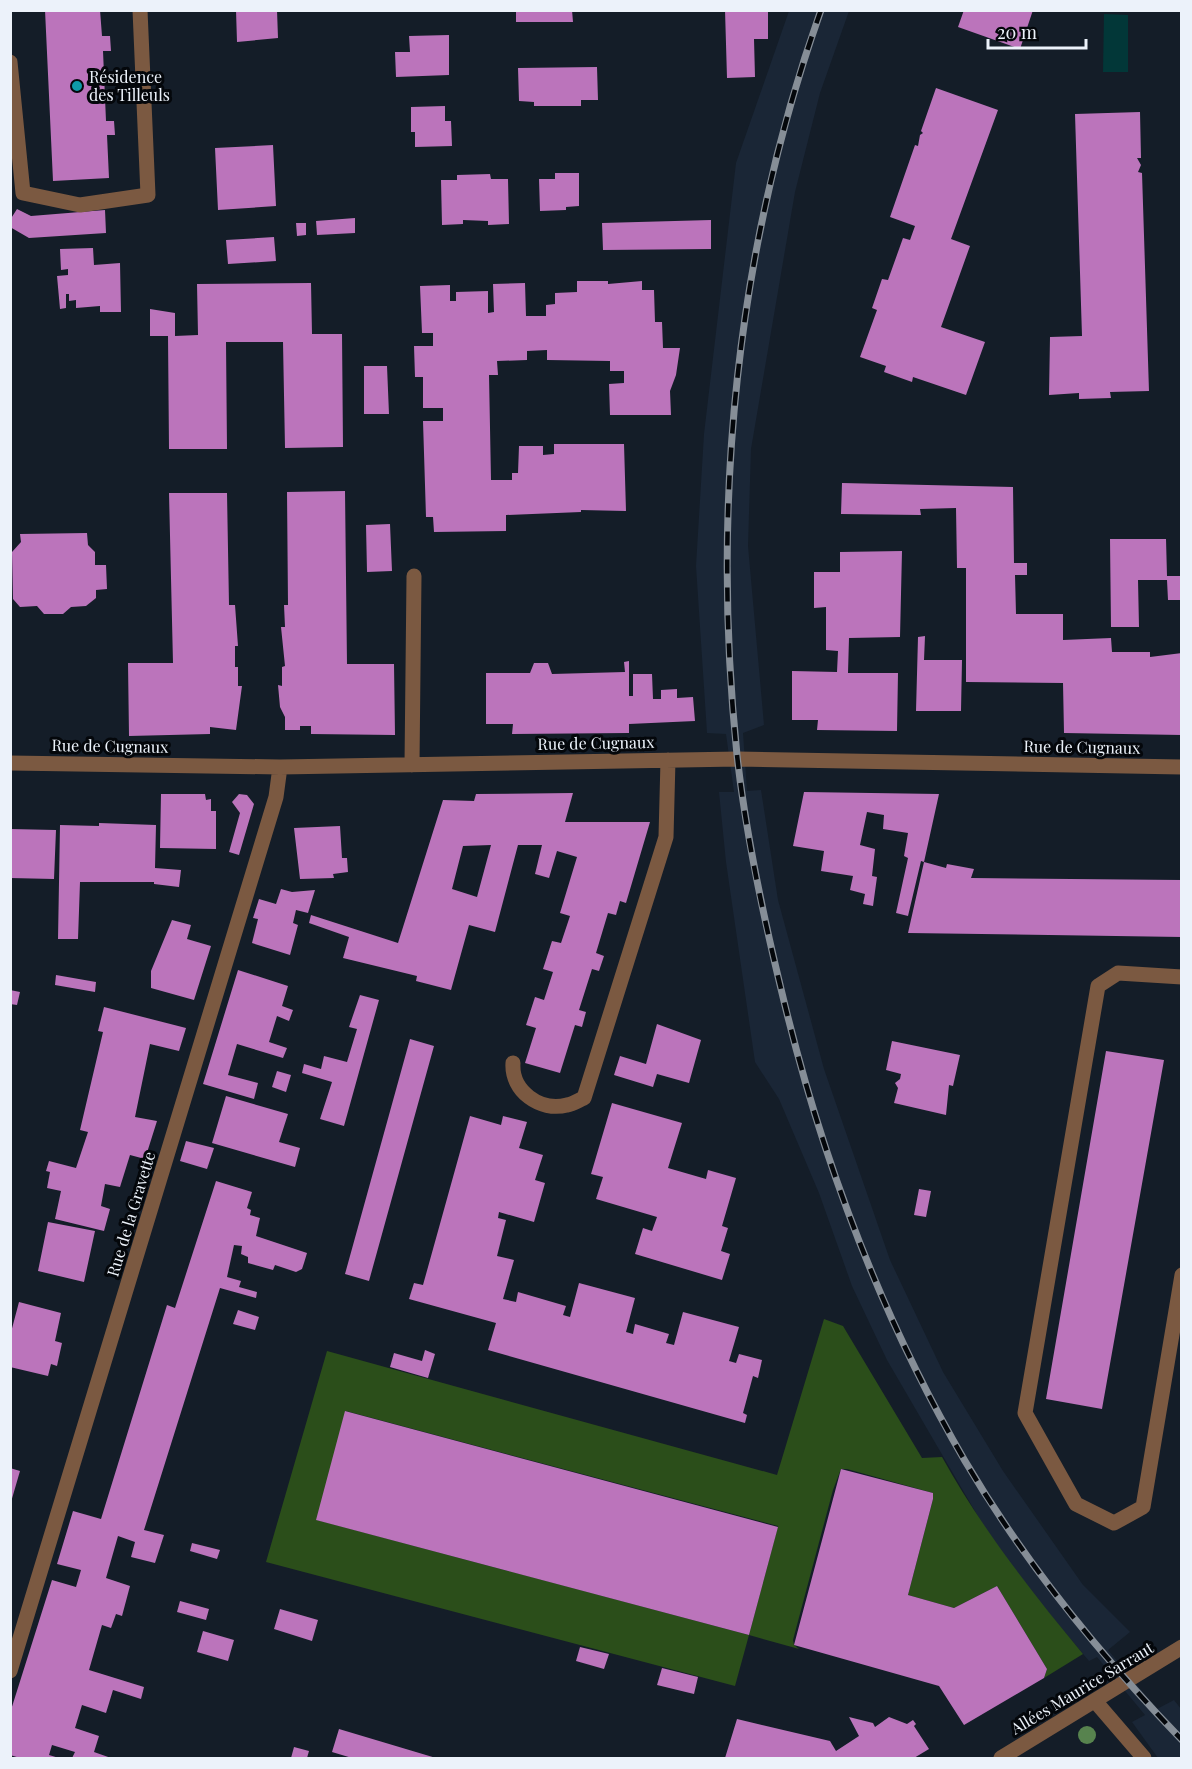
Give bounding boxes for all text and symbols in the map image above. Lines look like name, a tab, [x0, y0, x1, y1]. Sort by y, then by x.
scale bar	[988, 12, 1086, 50]
text: 20 m	[997, 20, 1037, 44]
place label: Résidence des Tilleuls	[89, 66, 170, 105]
marker: Résidence des Tilleuls	[70, 79, 84, 93]
street label: Rue de Cugnaux	[537, 731, 655, 754]
street label: Rue de Cugnaux	[51, 734, 169, 757]
street label: Rue de Cugnaux	[1023, 735, 1141, 758]
street label: Rue de la Gravette	[102, 1149, 160, 1279]
street label: Allées Maurice Sarraut	[1006, 1636, 1157, 1739]

